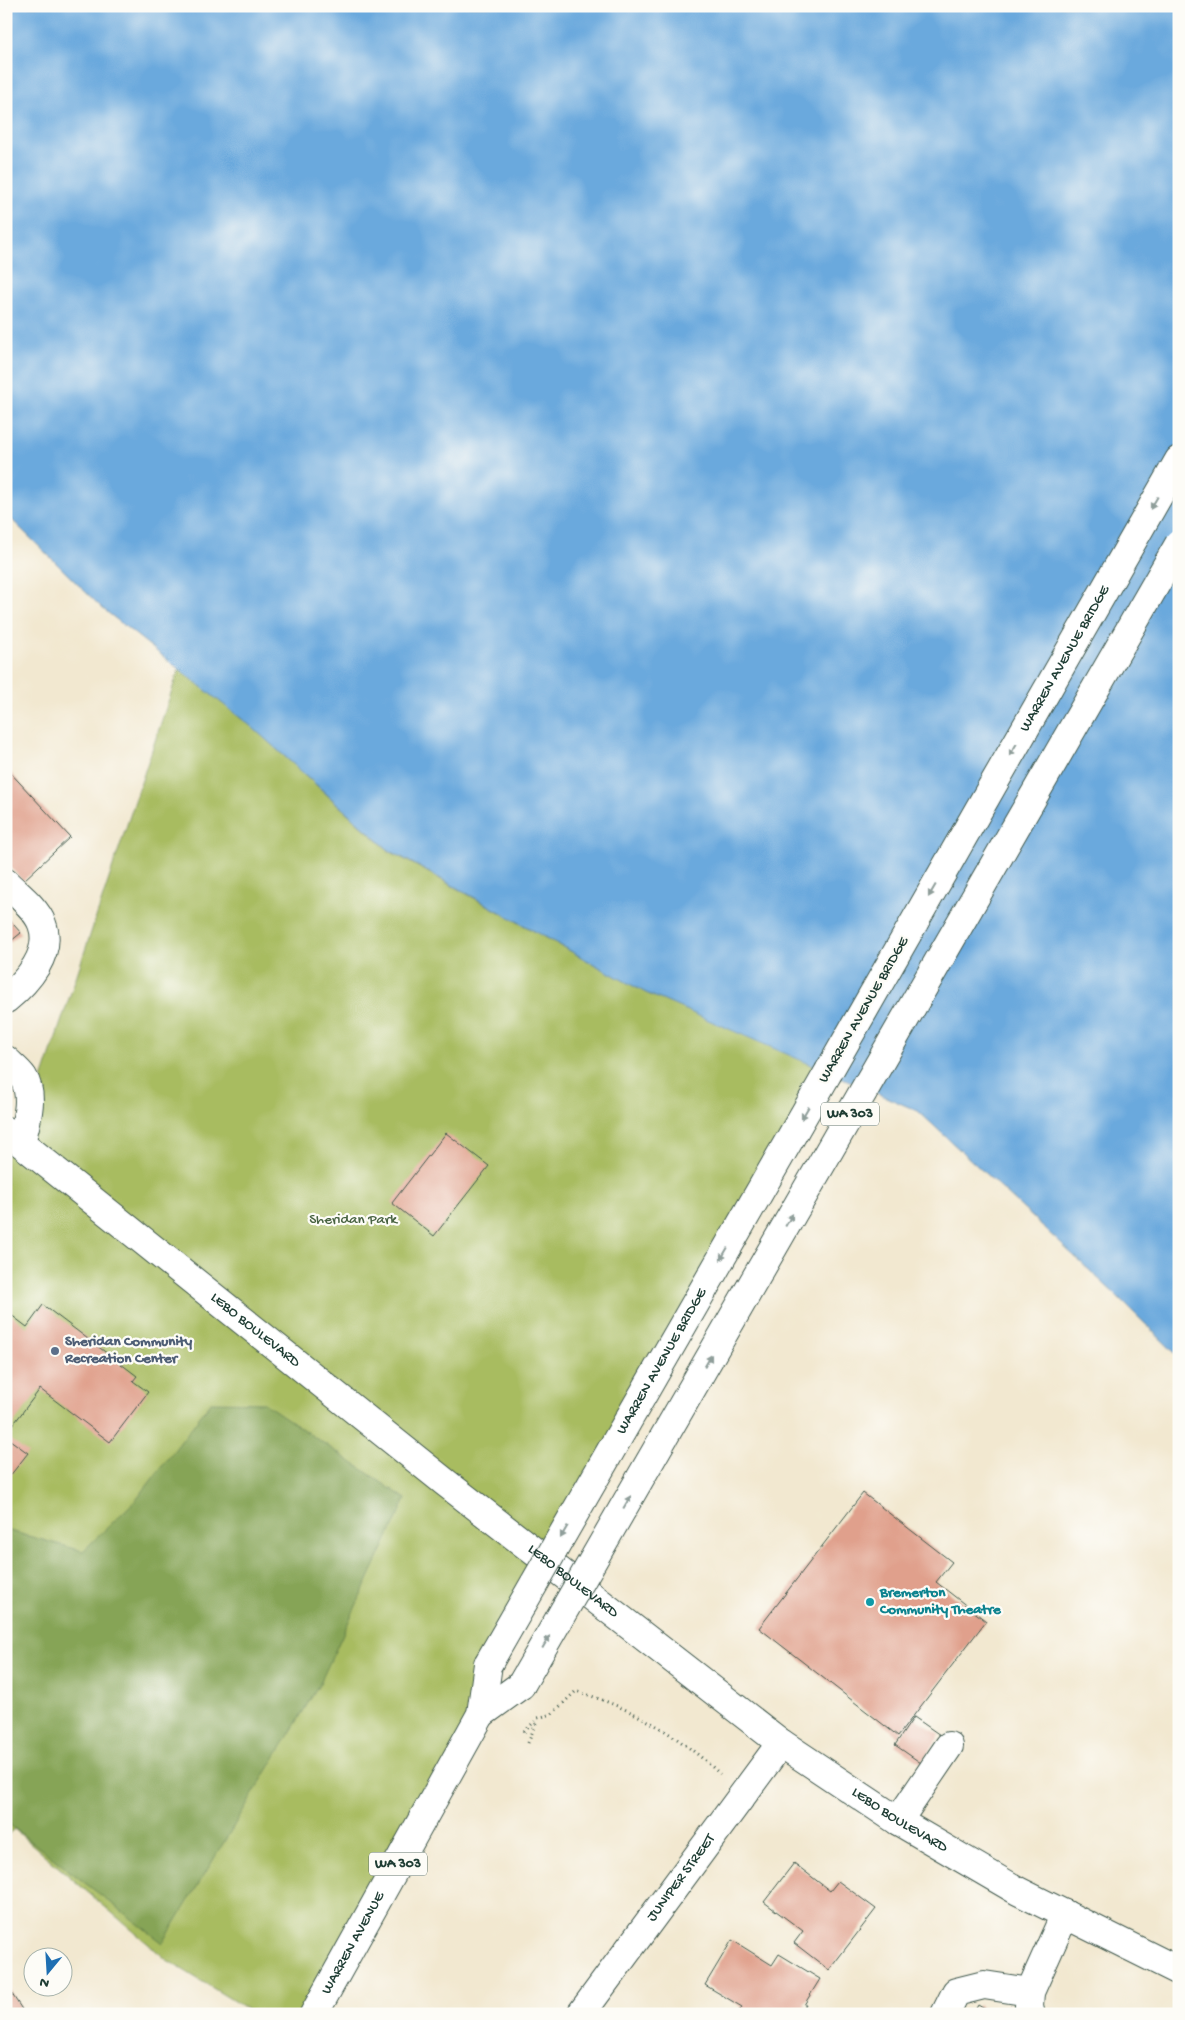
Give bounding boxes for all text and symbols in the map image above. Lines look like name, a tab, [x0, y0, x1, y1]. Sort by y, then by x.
one-way arrow	[1150, 496, 1159, 509]
street label: WARREN AVENUE BRIDGE	[1016, 582, 1114, 735]
one-way arrow	[1008, 743, 1017, 756]
one-way arrow	[928, 883, 936, 898]
street label: WARREN AVENUE BRIDGE	[815, 933, 914, 1086]
road number: WA 303	[821, 1102, 879, 1126]
one-way arrow	[800, 1107, 809, 1120]
park label: Sheridan Park	[309, 1211, 398, 1229]
one-way arrow	[785, 1214, 794, 1227]
one-way arrow	[719, 1248, 728, 1261]
street label: WARREN AVENUE BRIDGE	[613, 1285, 711, 1438]
street label: LEBO BOULEVARD	[206, 1289, 304, 1372]
place label: Sheridan Community Recreation Center	[64, 1333, 193, 1368]
marker: Sheridan Community Recreation Center	[49, 1345, 61, 1357]
one-way arrow	[704, 1353, 712, 1368]
one-way arrow	[623, 1494, 631, 1509]
one-way arrow	[560, 1525, 569, 1538]
street label: LEBO BOULEVARD	[524, 1541, 622, 1622]
place label: Bremerton Community Theatre	[879, 1584, 1002, 1619]
marker: Bremerton Community Theatre	[864, 1596, 876, 1608]
one-way arrow	[541, 1636, 550, 1649]
street label: LEBO BOULEVARD	[848, 1783, 951, 1857]
street label: JUNIPER STREET	[643, 1830, 720, 1925]
road number: WA 303	[369, 1852, 427, 1876]
street label: WARREN AVENUE	[318, 1888, 389, 1998]
north arrow	[22, 1948, 72, 1998]
text: N	[38, 1972, 52, 1991]

